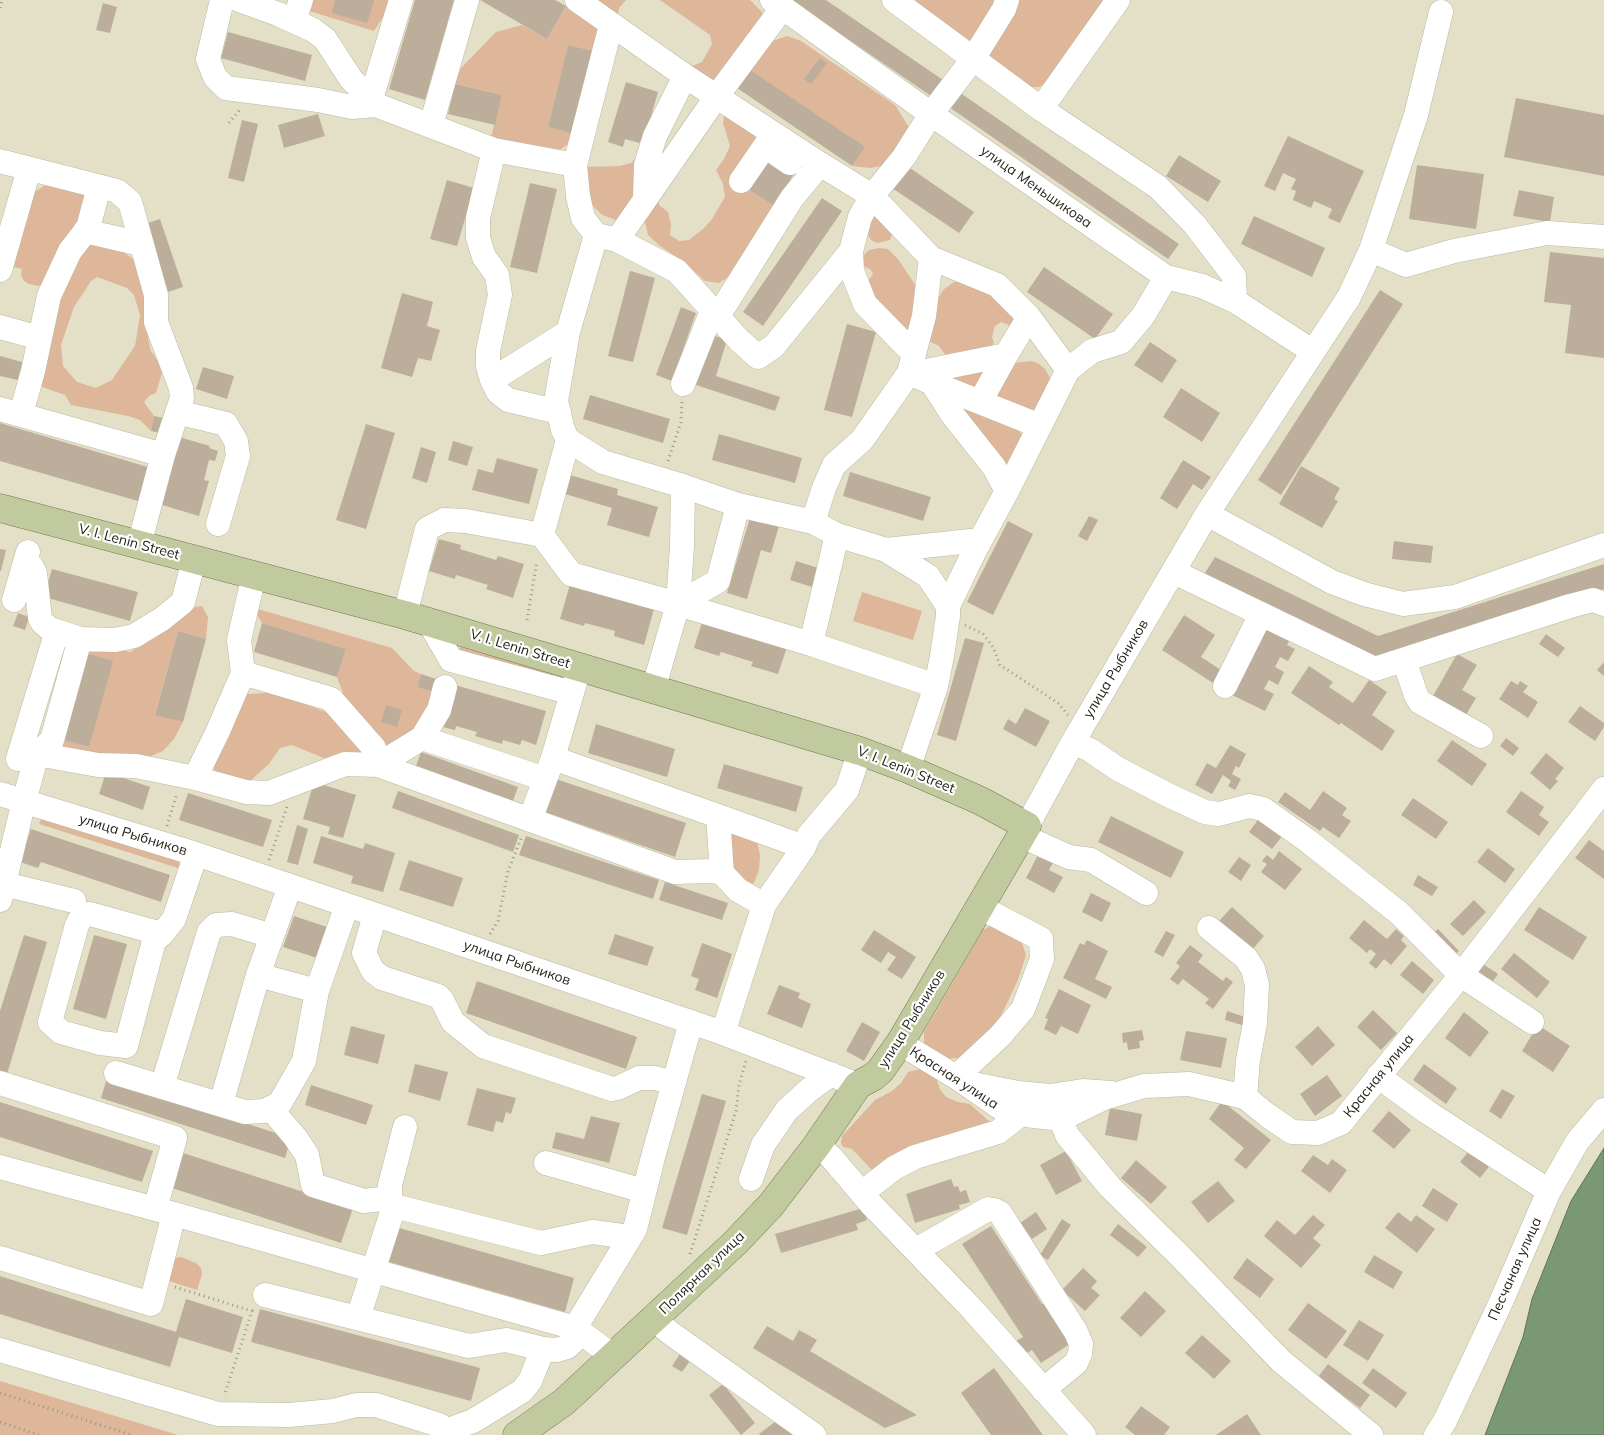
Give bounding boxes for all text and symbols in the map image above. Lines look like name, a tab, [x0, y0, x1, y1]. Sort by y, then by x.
street label: улица Меньшикова	[977, 142, 1095, 232]
street label: V. I. Lenin Street	[77, 520, 181, 564]
street label: улица Рыбников	[1080, 617, 1152, 721]
street label: V. I. Lenin Street	[468, 626, 572, 672]
street label: V. I. Lenin Street	[855, 743, 957, 797]
street label: улица Рыбников	[77, 811, 189, 859]
street label: улица Рыбников	[461, 937, 573, 989]
street label: улица Рыбников	[875, 967, 949, 1071]
street label: Красная улица	[1340, 1031, 1418, 1121]
street label: Красная улица	[906, 1043, 1002, 1113]
street label: Песчаная улица	[1485, 1215, 1545, 1323]
street label: Полярная улица	[656, 1228, 748, 1318]

